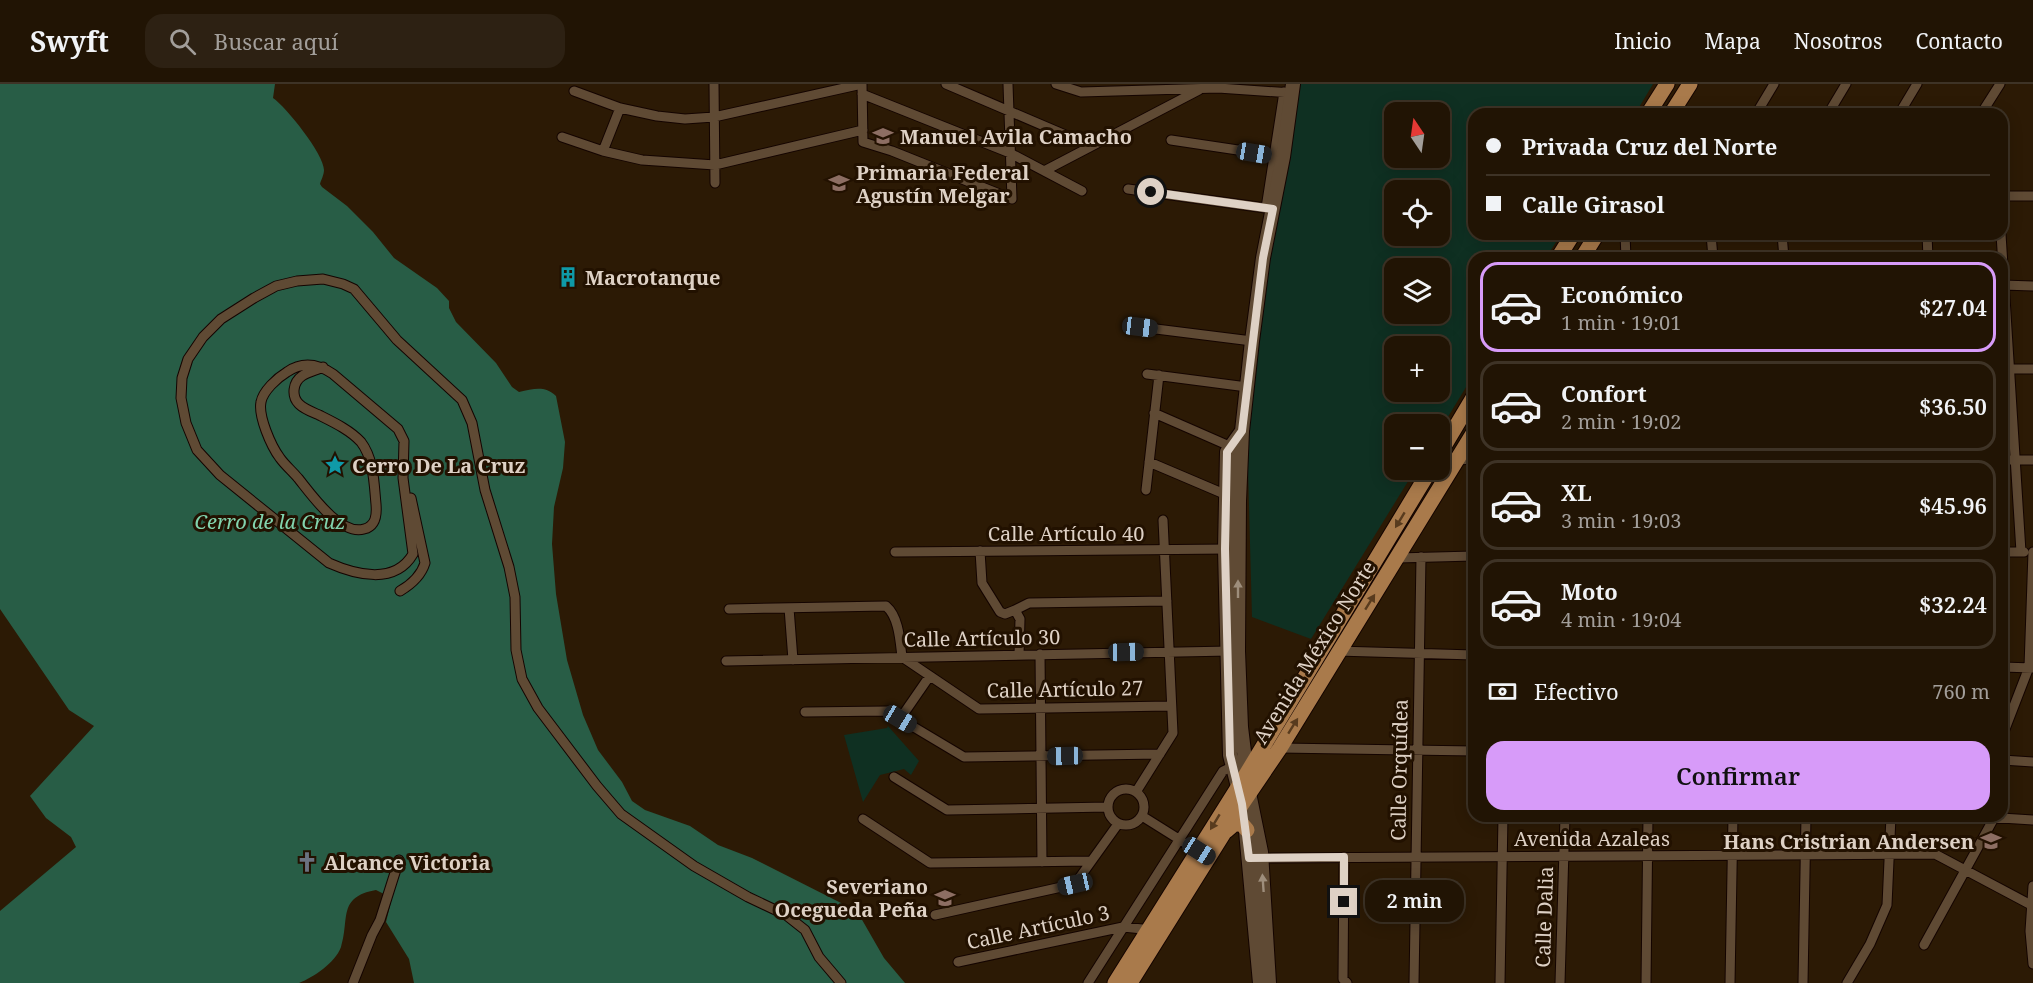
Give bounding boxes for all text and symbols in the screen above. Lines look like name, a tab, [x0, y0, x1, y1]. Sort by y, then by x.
search box	[145, 14, 565, 68]
text: Swyft	[30, 22, 109, 60]
icon: search	[166, 25, 199, 58]
text: Buscar aquí	[214, 26, 338, 56]
text: Inicio	[1614, 27, 1672, 55]
text: Mapa	[1705, 27, 1761, 55]
text: Nosotros	[1794, 27, 1882, 55]
text: Contacto	[1915, 27, 2003, 55]
north arrow	[1384, 102, 1450, 168]
map controls	[1384, 102, 1450, 480]
place label: Manuel Avila Camacho	[900, 123, 1132, 150]
school or university icon: Manuel Avila Camacho	[871, 124, 895, 148]
text: Privada Cruz del Norte	[1522, 131, 1777, 161]
car	[1235, 141, 1273, 165]
place label: Primaria Federal Agustín Melgar	[856, 159, 1029, 209]
school or university icon: Primaria Federal Agustín Melgar	[827, 171, 851, 195]
route start	[1137, 178, 1164, 205]
button: locate	[1384, 180, 1450, 246]
text: Calle Girasol	[1522, 189, 1665, 219]
button: layers	[1384, 258, 1450, 324]
place label: Macrotanque	[585, 264, 721, 291]
building icon: Macrotanque	[556, 265, 580, 289]
text: Económico	[1561, 279, 1683, 309]
icon: car	[1489, 280, 1543, 334]
text: $27.04	[1919, 292, 1987, 322]
text: 1 min · 19:01	[1561, 309, 1681, 336]
car	[1121, 316, 1159, 338]
button: +	[1384, 336, 1450, 402]
text: Confort	[1561, 378, 1647, 408]
icon: car	[1489, 379, 1543, 433]
text: $36.50	[1919, 391, 1987, 421]
text: 2 min · 19:02	[1561, 408, 1681, 435]
button: −	[1384, 414, 1450, 480]
place label: Cerro De La Cruz	[352, 452, 525, 479]
place icon: Cerro De La Cruz	[323, 453, 347, 477]
text: XL	[1561, 477, 1592, 507]
icon: car	[1489, 478, 1543, 532]
text: $45.96	[1919, 490, 1987, 520]
text: 3 min · 19:03	[1561, 507, 1681, 534]
park label: Cerro de la Cruz	[195, 508, 346, 535]
one-way arrow	[1394, 511, 1405, 528]
street label: Calle Artículo 40	[988, 520, 1144, 547]
street label: Avenida México Norte	[1247, 555, 1381, 749]
text: Moto	[1561, 576, 1618, 606]
icon: car	[1489, 577, 1543, 631]
one-way arrow	[1233, 580, 1243, 599]
text: $32.24	[1919, 589, 1987, 619]
one-way arrow	[1365, 594, 1376, 610]
text: 4 min · 19:04	[1561, 606, 1681, 633]
street label: Calle Artículo 30	[903, 623, 1061, 653]
car	[1108, 643, 1144, 661]
street label: Calle Artículo 27	[986, 674, 1144, 704]
icon: cash	[1486, 675, 1519, 708]
text: Efectivo	[1534, 676, 1619, 706]
text: 760 m	[1932, 678, 1990, 705]
street label: Calle Orquídea	[1384, 699, 1414, 841]
car	[880, 702, 920, 736]
one-way arrow	[1287, 718, 1298, 734]
button: Confirmar	[1486, 741, 1990, 810]
car	[1047, 747, 1083, 765]
one-way arrow	[1211, 814, 1221, 831]
street label: Avenida Azaleas	[1514, 825, 1670, 852]
place label: Hans Cristrian Andersen	[1723, 828, 1974, 855]
school or university icon: Hans Cristrian Andersen	[1979, 829, 2003, 853]
car	[1179, 834, 1219, 868]
place label: Alcance Victoria	[324, 849, 491, 876]
church icon: Alcance Victoria	[295, 850, 319, 874]
street label: Calle Dalia	[1529, 866, 1559, 968]
car	[1055, 871, 1095, 897]
place label: Severiano Ocegueda Peña	[775, 873, 928, 923]
one-way arrow	[1258, 873, 1267, 892]
callout: 2 min	[1365, 881, 1464, 923]
school or university icon: Severiano Ocegueda Peña	[933, 886, 957, 910]
text: 2 min	[1387, 887, 1442, 914]
route end	[1330, 888, 1357, 915]
street label: Calle Artículo 3	[964, 899, 1112, 955]

